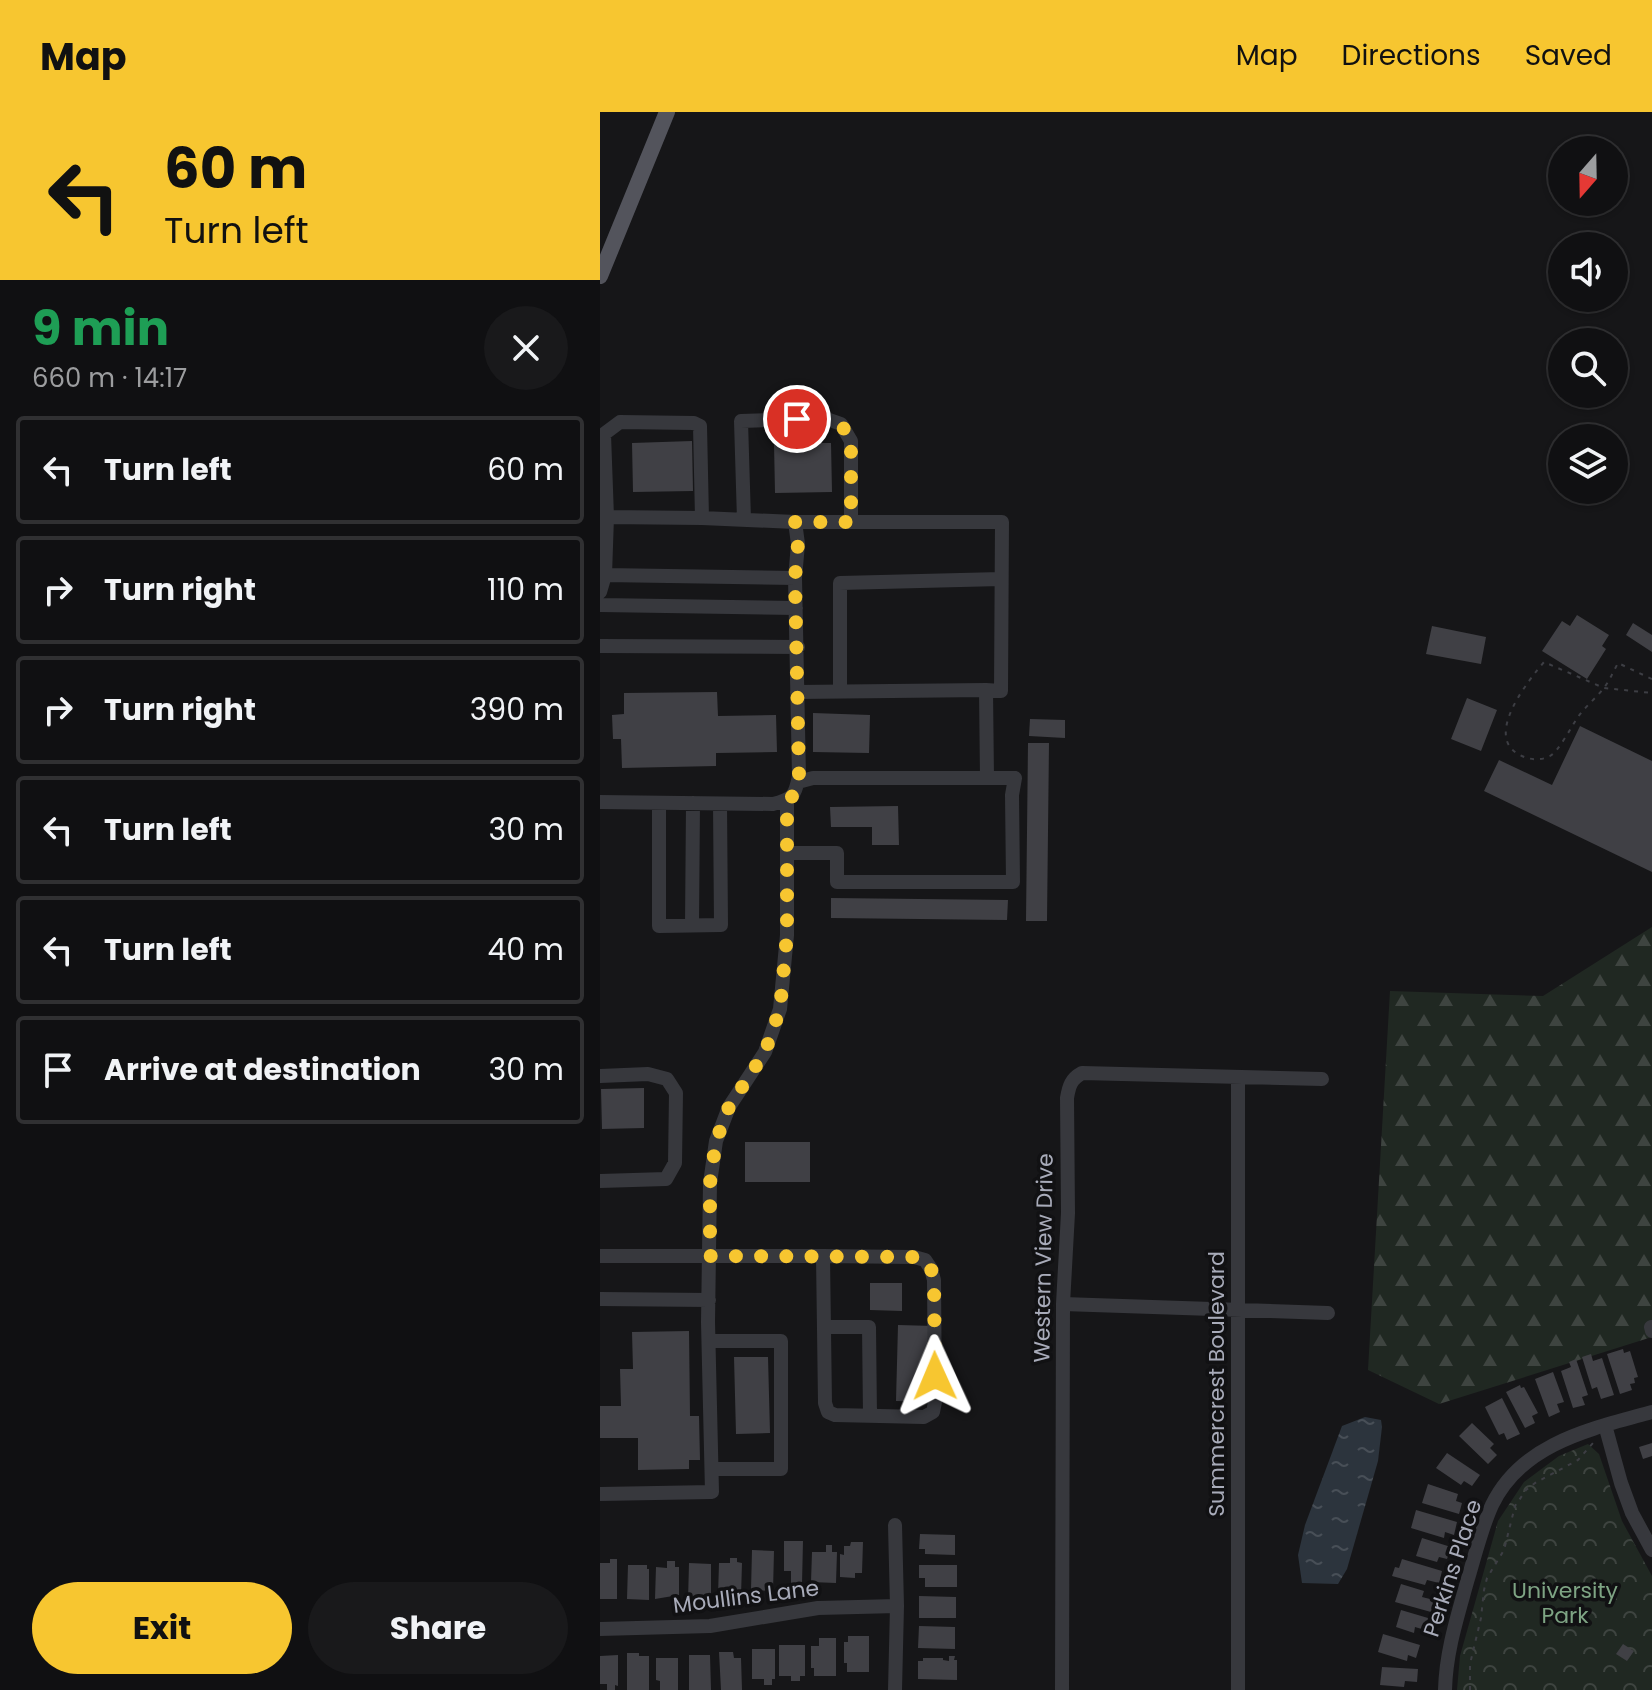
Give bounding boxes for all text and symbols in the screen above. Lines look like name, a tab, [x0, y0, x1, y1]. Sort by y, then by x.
text: Map	[40, 30, 127, 83]
text: Map	[1236, 36, 1298, 75]
text: Directions	[1342, 36, 1481, 75]
text: Saved	[1525, 36, 1612, 75]
text: 60 m	[164, 129, 307, 208]
north arrow	[1548, 136, 1628, 216]
map controls	[1548, 136, 1628, 504]
icon: left	[32, 144, 136, 248]
text: Turn left	[164, 205, 309, 256]
button: sound	[1548, 232, 1628, 312]
text: 9 min	[32, 295, 169, 362]
button: close	[484, 306, 568, 390]
button: search	[1548, 328, 1628, 408]
text: 660 m · 14:17	[32, 360, 187, 396]
pin	[763, 385, 831, 453]
icon: arrive	[775, 397, 819, 441]
button: layers	[1548, 424, 1628, 504]
icon: left	[36, 448, 80, 492]
text: Turn left	[104, 448, 232, 491]
text: 60 m	[487, 448, 564, 491]
icon: right	[36, 568, 80, 612]
text: Turn right	[104, 568, 256, 611]
text: 110 m	[487, 568, 564, 611]
icon: right	[36, 688, 80, 732]
text: Turn right	[104, 688, 256, 731]
text: 390 m	[470, 688, 564, 731]
icon: left	[36, 808, 80, 852]
text: Turn left	[104, 808, 232, 851]
text: 30 m	[489, 808, 564, 851]
icon: left	[36, 928, 80, 972]
text: Turn left	[104, 928, 232, 971]
text: 40 m	[487, 928, 564, 971]
icon: arrive	[36, 1048, 80, 1092]
text: Arrive at destination	[104, 1048, 421, 1091]
text: 30 m	[489, 1048, 564, 1091]
street label: Western View Drive	[1026, 1153, 1061, 1363]
street label: Summercrest Boulevard	[1201, 1251, 1232, 1517]
position arrow	[893, 1334, 977, 1418]
street label: Perkins Place	[1416, 1495, 1489, 1641]
street label: Moullins Lane	[671, 1572, 821, 1621]
park label: University Park	[1512, 1575, 1619, 1631]
button: Exit	[32, 1582, 292, 1674]
button: Share	[308, 1582, 568, 1674]

